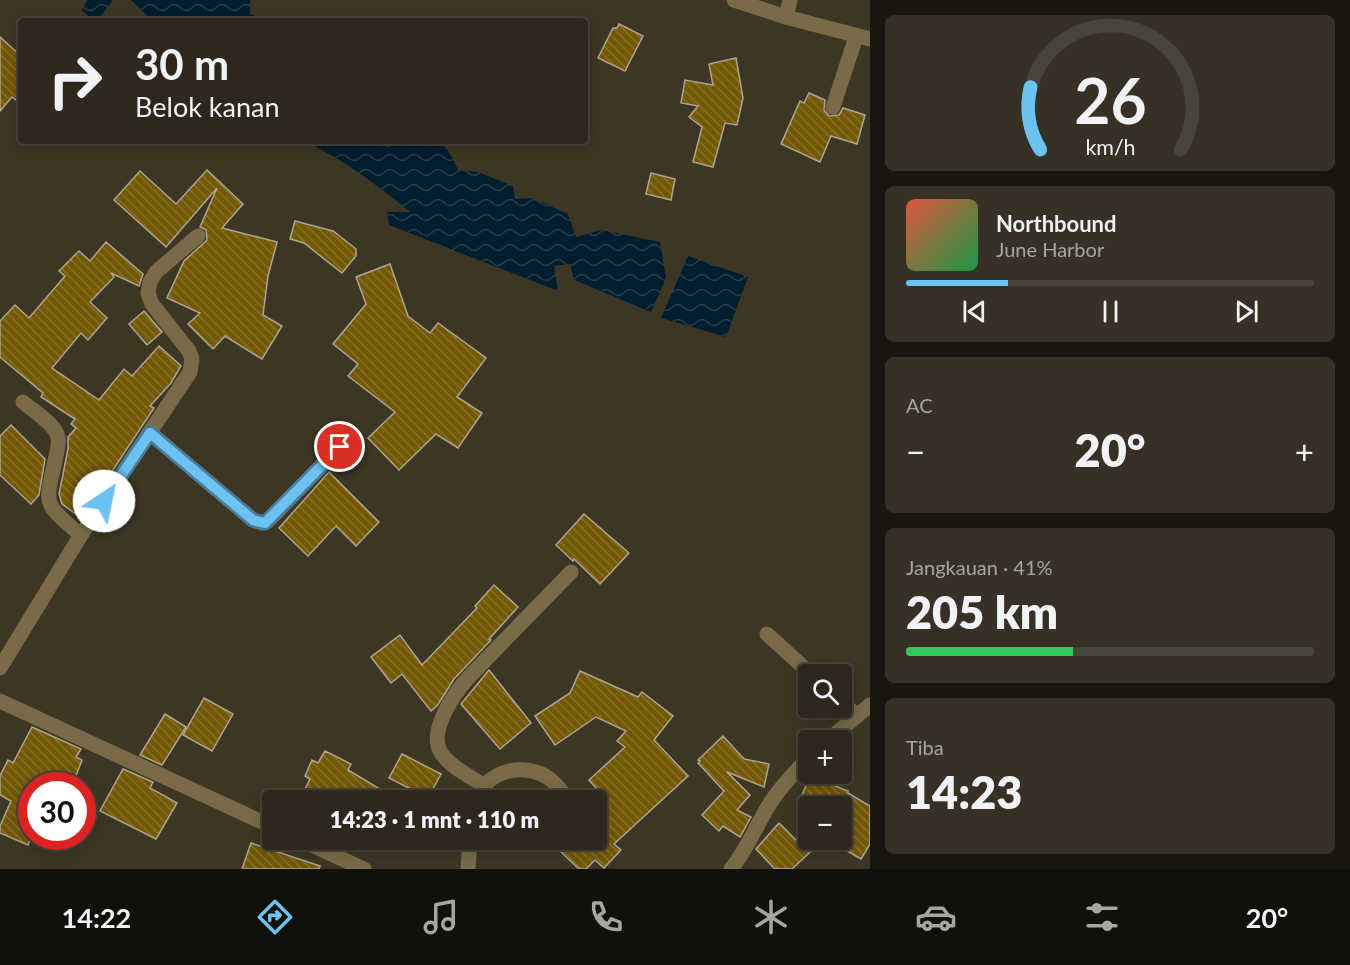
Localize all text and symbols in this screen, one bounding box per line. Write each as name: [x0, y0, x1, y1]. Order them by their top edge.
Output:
text: 30 m: [135, 39, 229, 89]
icon: right: [36, 42, 114, 120]
text: 26: [1074, 62, 1146, 137]
text: Belok kanan: [135, 90, 280, 123]
text: km/h: [1085, 134, 1135, 160]
text: Northbound: [996, 210, 1116, 237]
text: June Harbor: [996, 237, 1104, 261]
icon: previous: [958, 295, 991, 328]
icon: pause: [1094, 295, 1127, 328]
icon: next: [1230, 295, 1263, 328]
text: AC: [906, 393, 933, 417]
pin: [314, 421, 365, 472]
text: 20°: [1075, 423, 1145, 477]
icon: arrive: [323, 430, 356, 463]
text: −: [906, 431, 925, 471]
text: +: [1295, 431, 1314, 471]
position arrow: [72, 469, 136, 533]
text: Jangkauan · 41%: [906, 555, 1053, 579]
text: 205 km: [906, 585, 1058, 639]
map controls: [798, 664, 852, 850]
button: search: [798, 664, 852, 718]
button: +: [798, 730, 852, 784]
text: Tiba: [906, 735, 944, 759]
text: 14:23: [906, 765, 1022, 819]
speed limit sign: 30: [18, 772, 96, 850]
button: −: [798, 796, 852, 850]
text: 14:23 · 1 mnt · 110 m: [330, 806, 539, 833]
icon: directions: [254, 896, 296, 938]
icon: music: [420, 896, 462, 938]
icon: phone: [585, 896, 627, 938]
icon: climate: [750, 896, 792, 938]
icon: car: [915, 896, 957, 938]
icon: filters: [1081, 896, 1123, 938]
text: 14:22: [62, 901, 131, 934]
text: 20°: [1246, 901, 1288, 934]

